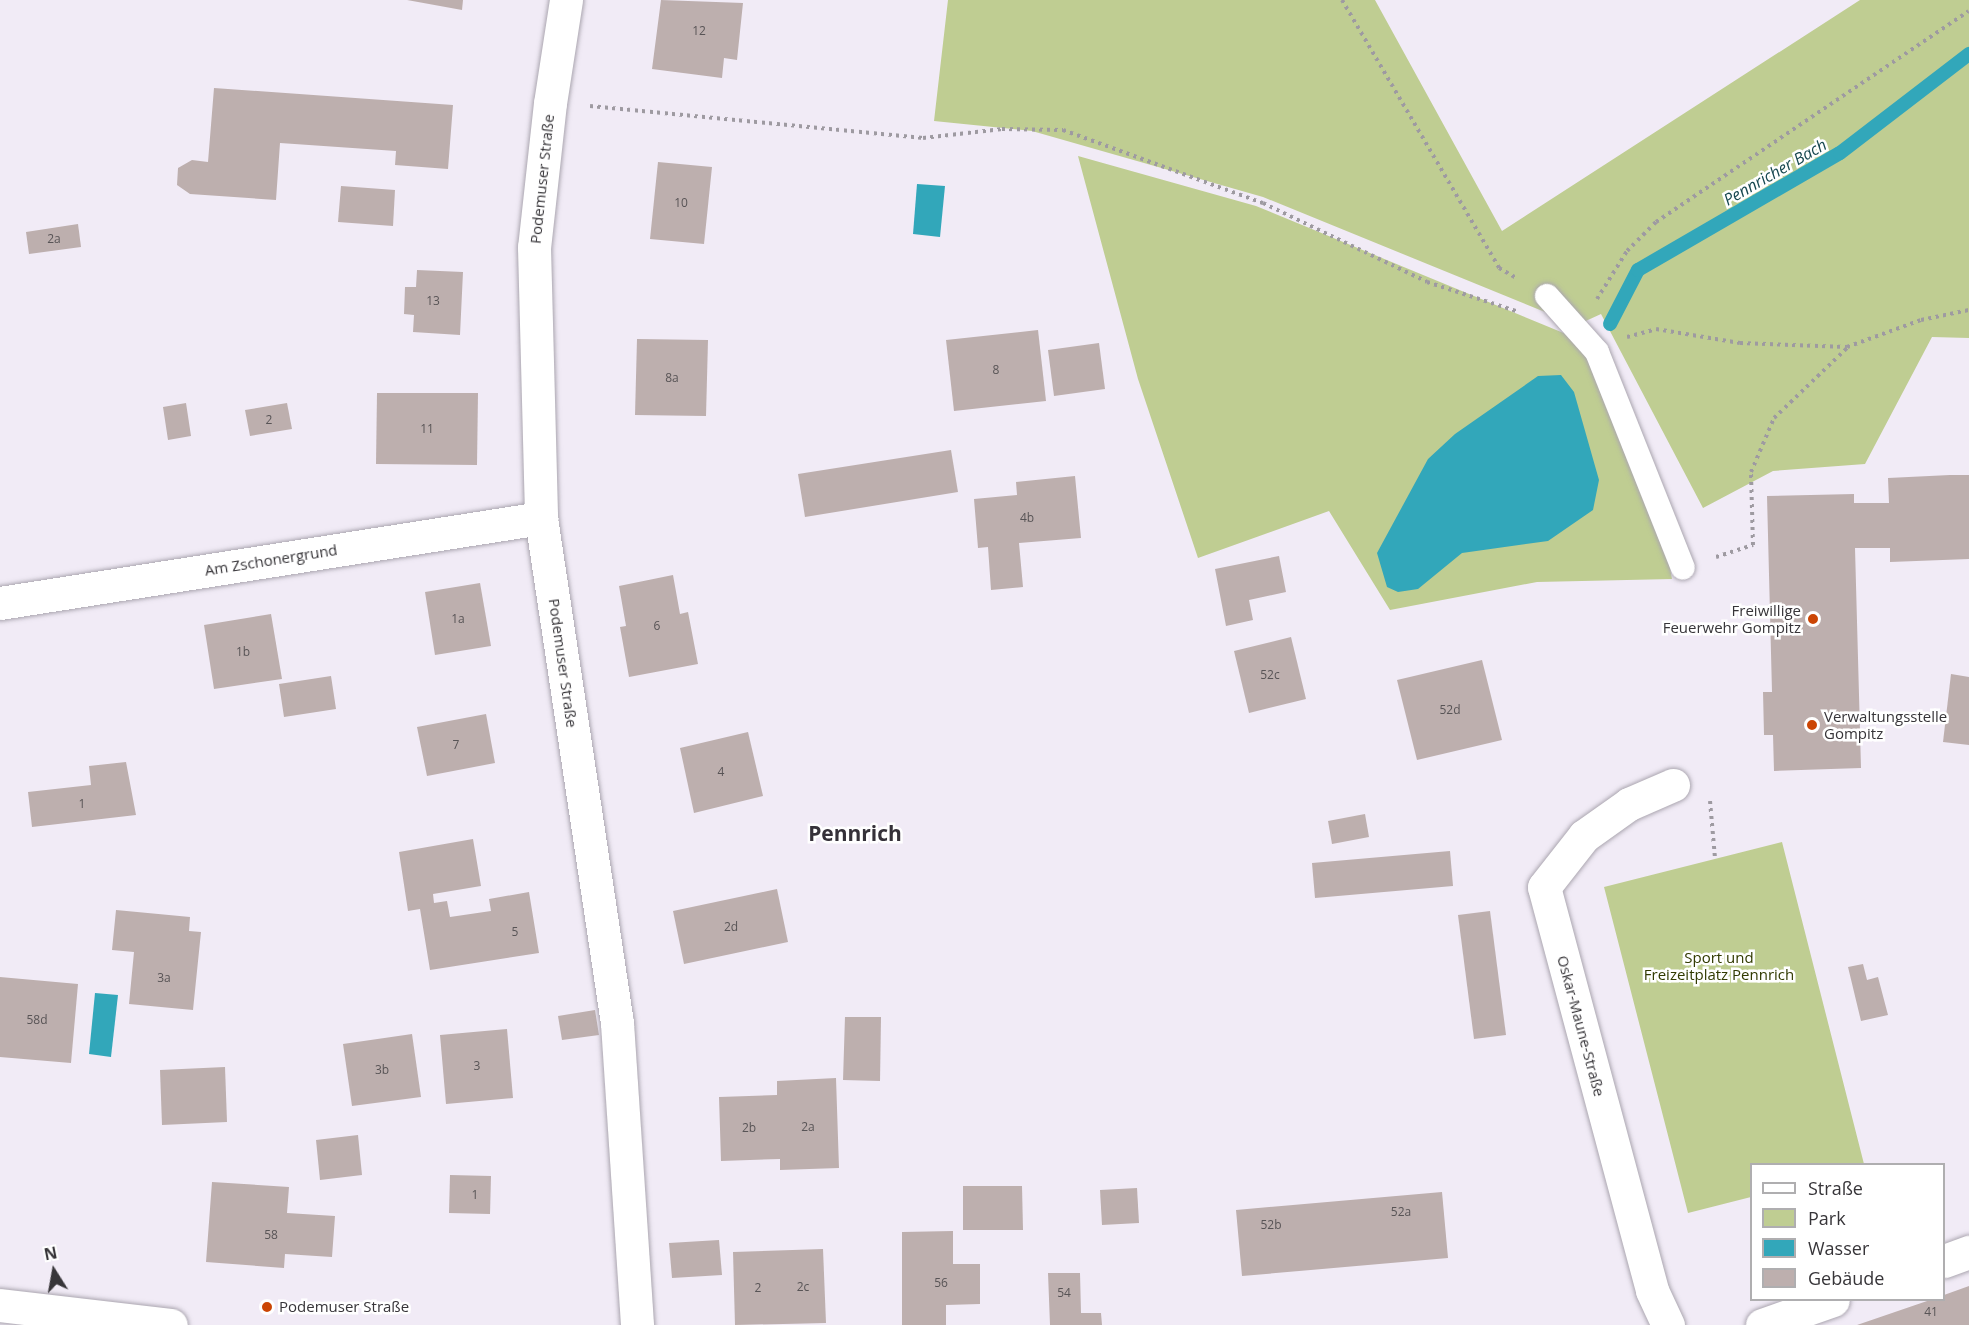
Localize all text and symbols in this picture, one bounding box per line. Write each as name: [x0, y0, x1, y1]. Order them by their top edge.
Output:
house number: 12: [692, 24, 706, 38]
street label: Podemuser Straße: [526, 113, 558, 245]
water label: Pennricher Bach: [1720, 135, 1830, 209]
house number: 10: [674, 196, 688, 210]
house number: 2a: [47, 232, 61, 246]
house number: 13: [426, 294, 440, 308]
house number: 8: [993, 363, 999, 377]
house number: 8a: [665, 371, 679, 385]
house number: 2: [266, 413, 272, 427]
house number: 11: [420, 422, 434, 436]
house number: 4b: [1020, 511, 1034, 525]
street label: Am Zschonergrund: [203, 541, 339, 579]
street label: Podemuser Straße: [545, 597, 581, 729]
place label: Freiwillige Feuerwehr Gompitz: [1663, 601, 1801, 636]
house number: 1a: [451, 612, 465, 626]
marker: Freiwillige Feuerwehr Gompitz: [1806, 612, 1820, 626]
house number: 6: [654, 619, 660, 633]
house number: 1b: [236, 645, 250, 659]
house number: 52c: [1260, 668, 1280, 682]
house number: 52d: [1439, 703, 1461, 717]
place label: Verwaltungsstelle Gompitz: [1824, 707, 1947, 742]
marker: Verwaltungsstelle Gompitz: [1805, 718, 1819, 732]
house number: 7: [453, 738, 459, 752]
house number: 4: [718, 765, 724, 779]
house number: 1: [79, 797, 85, 811]
district label: Pennrich: [808, 820, 902, 846]
house number: 2d: [724, 920, 738, 934]
house number: 5: [512, 925, 518, 939]
park label: Sport und Freizeitplatz Pennrich: [1644, 948, 1794, 983]
street label: Oskar-Maune-Straße: [1554, 954, 1608, 1098]
house number: 3a: [157, 971, 171, 985]
house number: 58d: [26, 1013, 48, 1027]
house number: 3: [474, 1059, 480, 1073]
house number: 3b: [375, 1063, 389, 1077]
house number: 2a: [801, 1120, 815, 1134]
house number: 2b: [742, 1121, 756, 1135]
legend: [1750, 1163, 1945, 1301]
text: Straße: [1808, 1176, 1863, 1200]
house number: 1: [472, 1188, 478, 1202]
house number: 52a: [1391, 1205, 1411, 1219]
text: Park: [1808, 1206, 1846, 1230]
house number: 52b: [1260, 1218, 1282, 1232]
house number: 58: [264, 1228, 278, 1242]
text: Wasser: [1808, 1236, 1869, 1260]
north arrow: [24, 1241, 84, 1301]
text: N: [42, 1241, 59, 1265]
text: Gebäude: [1808, 1266, 1884, 1290]
house number: 56: [934, 1276, 948, 1290]
house number: 2c: [797, 1280, 809, 1294]
house number: 2: [755, 1281, 761, 1295]
house number: 54: [1057, 1286, 1071, 1300]
place label: Podemuser Straße: [279, 1298, 409, 1316]
marker: Podemuser Straße: [260, 1300, 274, 1314]
house number: 41: [1924, 1305, 1938, 1319]

